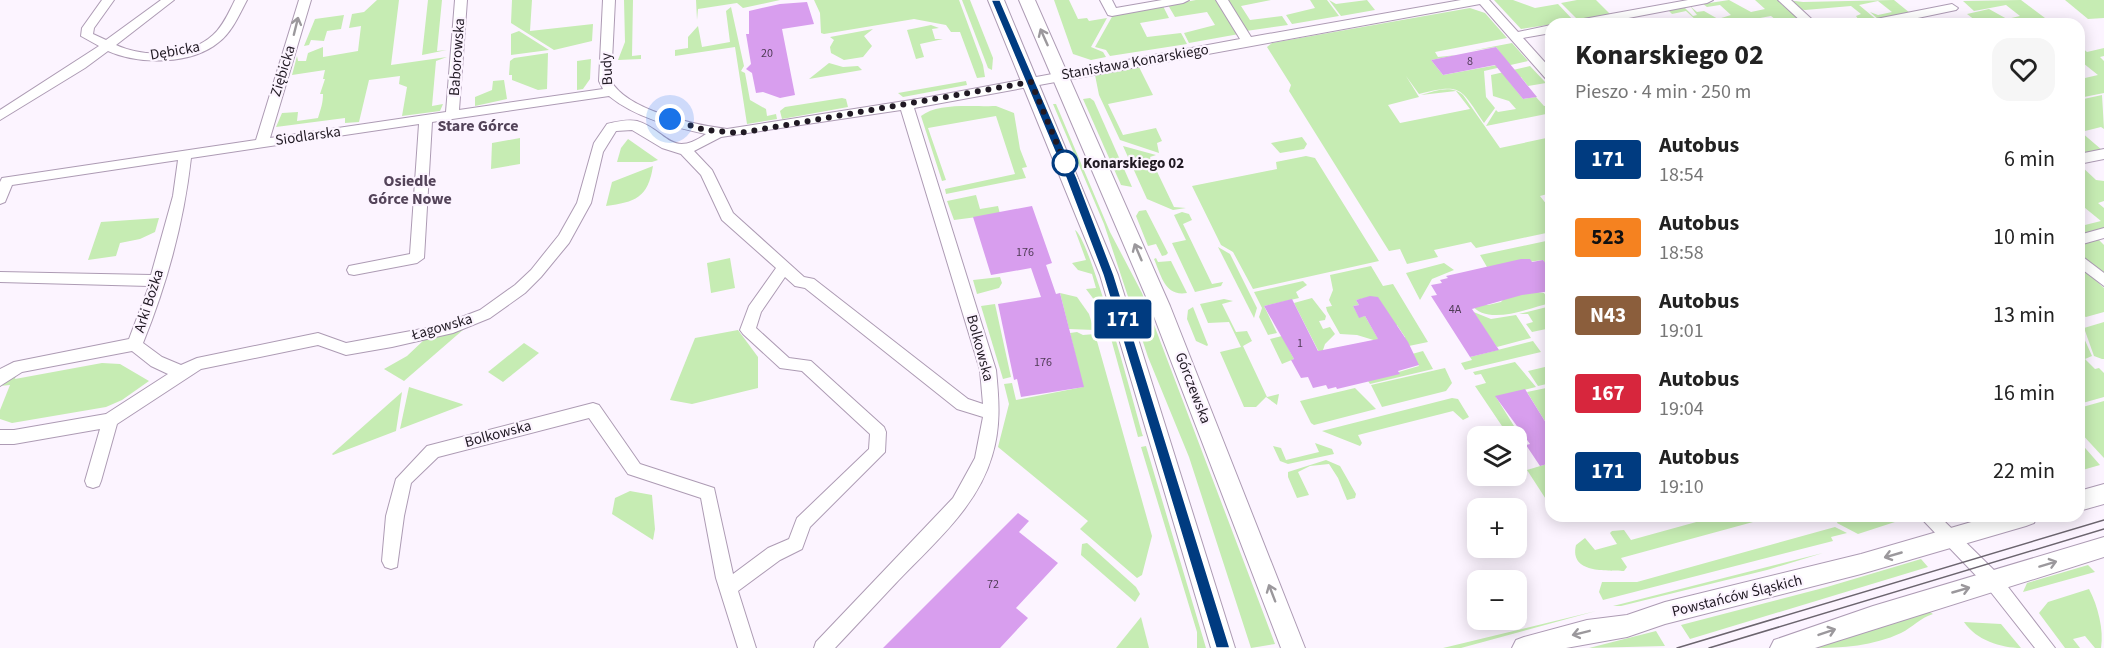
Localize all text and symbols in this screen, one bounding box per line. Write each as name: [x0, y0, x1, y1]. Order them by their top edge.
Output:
one-way arrow: [291, 17, 303, 36]
street label: Baborowska: [444, 17, 470, 97]
one-way arrow: [1038, 29, 1050, 47]
text: Konarskiego 02: [1575, 35, 1764, 75]
street label: Dębicka: [148, 36, 202, 66]
button: heart: [1992, 38, 2055, 101]
street label: Stanisława Konarskiego: [1060, 39, 1210, 85]
street label: Ziębicka: [265, 43, 301, 99]
house number: 20: [761, 45, 773, 62]
street label: Budy: [596, 52, 618, 86]
house number: 8: [1467, 53, 1473, 70]
text: Pieszo · 4 min · 250 m: [1575, 78, 1751, 106]
your location: [655, 104, 685, 134]
district label: Stare Górce: [437, 115, 519, 137]
street label: Siodlarska: [274, 121, 342, 151]
text: Autobus: [1659, 129, 1739, 161]
text: 6 min: [2004, 143, 2055, 175]
text: 171: [1591, 144, 1625, 174]
marker: Konarskiego 02: [1052, 150, 1078, 176]
place label: Konarskiego 02: [1083, 153, 1184, 174]
text: 18:54: [1659, 161, 1704, 189]
district label: Osiedle Górce Nowe: [368, 170, 452, 210]
text: Autobus: [1659, 207, 1739, 239]
text: 10 min: [1993, 221, 2055, 253]
text: 523: [1591, 222, 1625, 252]
text: 18:58: [1659, 239, 1704, 267]
one-way arrow: [1132, 243, 1143, 261]
house number: 176: [1016, 244, 1034, 261]
street label: Arki Bożka: [129, 267, 169, 335]
text: Autobus: [1659, 285, 1739, 317]
text: 13 min: [1993, 299, 2055, 331]
line badge: 171: [1088, 300, 1158, 338]
text: N43: [1590, 300, 1626, 330]
house number: 4A: [1449, 301, 1462, 318]
text: 171: [1106, 304, 1140, 334]
street label: Łagowska: [408, 308, 475, 346]
street label: Bolkowska: [961, 312, 999, 384]
text: 19:01: [1659, 317, 1704, 345]
house number: 1: [1297, 335, 1303, 352]
street label: Górczewska: [1170, 349, 1216, 427]
house number: 176: [1034, 354, 1052, 371]
text: Autobus: [1659, 363, 1739, 395]
text: 16 min: [1993, 377, 2055, 409]
text: 167: [1591, 378, 1625, 408]
text: 19:04: [1659, 395, 1704, 423]
street label: Bolkowska: [462, 415, 534, 453]
map controls: [1467, 426, 1527, 630]
button: layers: [1467, 426, 1527, 486]
text: Autobus: [1659, 441, 1739, 473]
text: 22 min: [1993, 455, 2055, 487]
text: 171: [1591, 456, 1625, 486]
text: 19:10: [1659, 473, 1704, 501]
button: +: [1467, 498, 1527, 558]
one-way arrow: [1883, 550, 1902, 561]
one-way arrow: [2038, 557, 2057, 568]
button: −: [1467, 570, 1527, 630]
street label: Powstańców Śląskich: [1670, 570, 1804, 622]
house number: 72: [987, 576, 999, 593]
one-way arrow: [1951, 584, 1970, 595]
one-way arrow: [1266, 585, 1277, 603]
one-way arrow: [1817, 626, 1836, 637]
one-way arrow: [1572, 627, 1591, 639]

